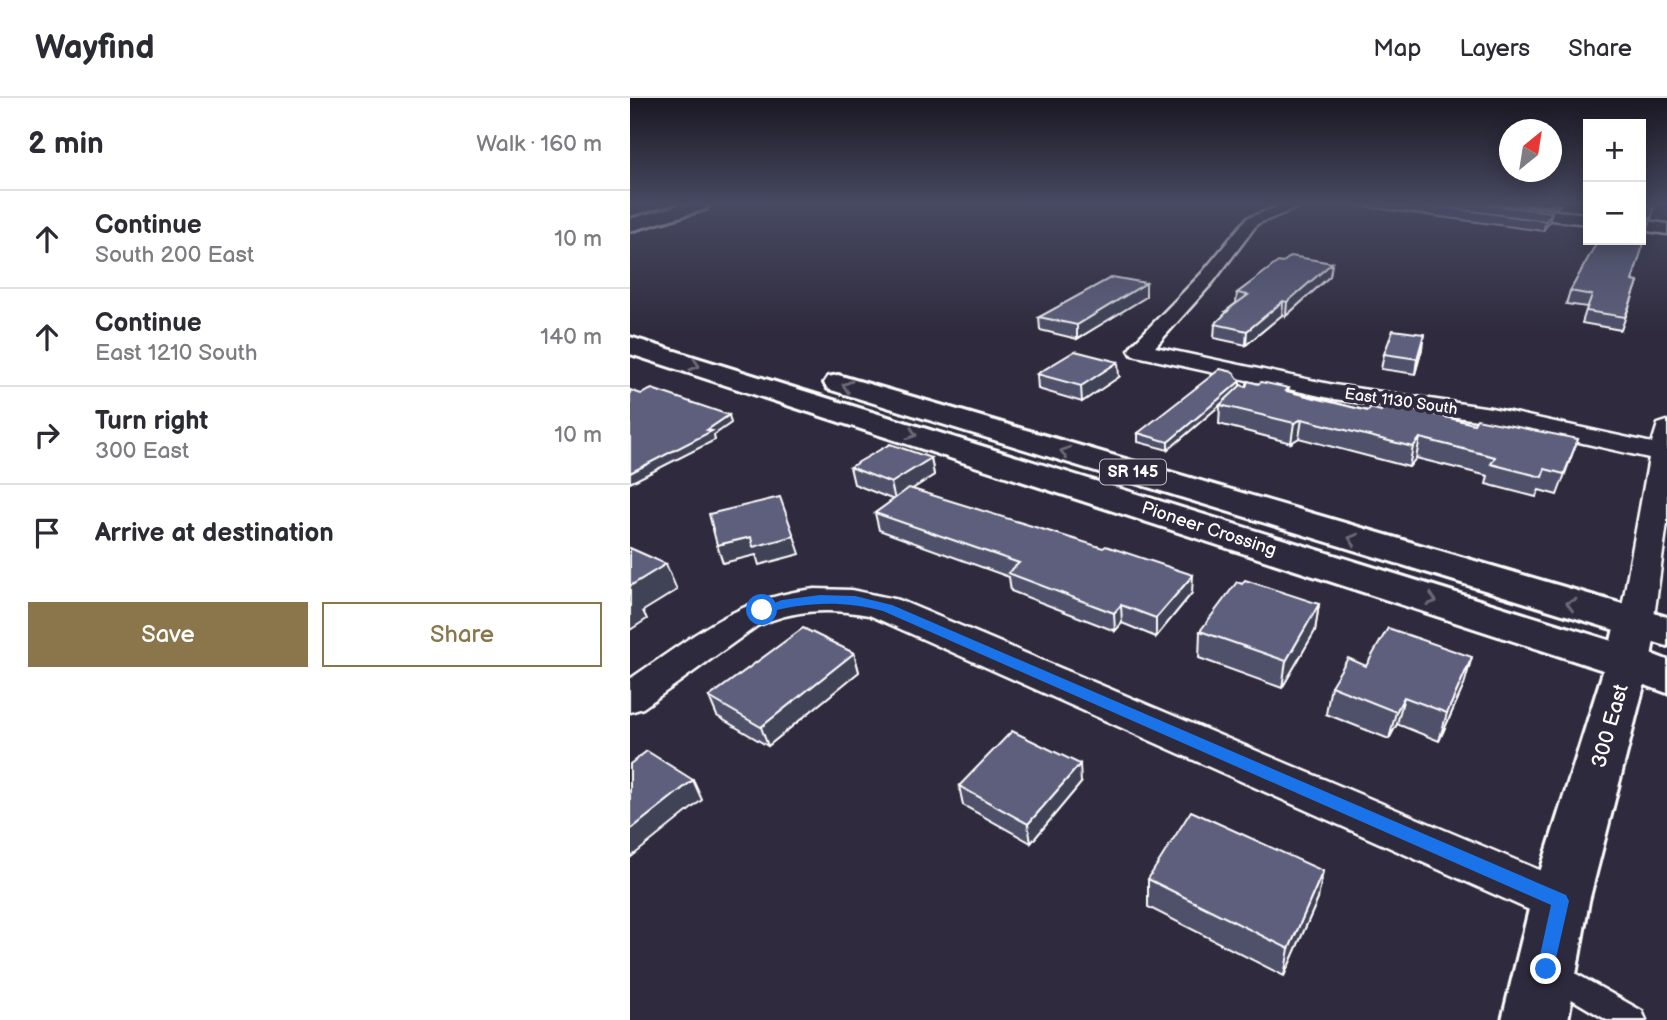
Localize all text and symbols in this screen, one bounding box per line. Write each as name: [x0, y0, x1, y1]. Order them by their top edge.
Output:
text: Wayfind: [35, 28, 154, 68]
text: Map: [1373, 34, 1421, 63]
text: Layers: [1459, 34, 1530, 63]
text: Share: [1568, 34, 1632, 63]
north arrow: [1499, 119, 1562, 182]
map controls: [1583, 119, 1646, 245]
button: +: [1583, 119, 1646, 182]
text: 2 min: [28, 126, 104, 162]
text: Walk · 160 m: [476, 130, 602, 158]
button: −: [1583, 182, 1646, 245]
text: Continue: [95, 210, 202, 241]
icon: ahead: [28, 220, 66, 258]
text: 10 m: [554, 225, 602, 253]
text: South 200 East: [95, 241, 254, 269]
text: Continue: [95, 308, 202, 339]
icon: ahead: [28, 318, 66, 356]
text: 140 m: [540, 323, 602, 351]
text: East 1210 South: [95, 339, 257, 367]
one-way arrow: [689, 357, 701, 372]
one-way arrow: [841, 380, 853, 395]
street label: East 1130 South: [1343, 385, 1459, 419]
text: Turn right: [95, 406, 208, 437]
icon: right: [28, 416, 66, 454]
text: 10 m: [554, 421, 602, 449]
one-way arrow: [905, 426, 917, 441]
text: 300 East: [95, 437, 189, 465]
one-way arrow: [1059, 445, 1071, 460]
road number: SR 145: [1100, 460, 1166, 484]
street label: Pioneer Crossing: [1139, 497, 1279, 561]
icon: arrive: [28, 514, 66, 552]
text: Arrive at destination: [95, 518, 334, 549]
one-way arrow: [1347, 532, 1359, 547]
one-way arrow: [1425, 592, 1438, 606]
route start: [746, 594, 777, 625]
one-way arrow: [1565, 598, 1577, 613]
button: Save: [28, 602, 308, 667]
button: Share: [322, 602, 602, 667]
street label: 300 East: [1586, 681, 1634, 771]
route end: [1530, 953, 1561, 984]

